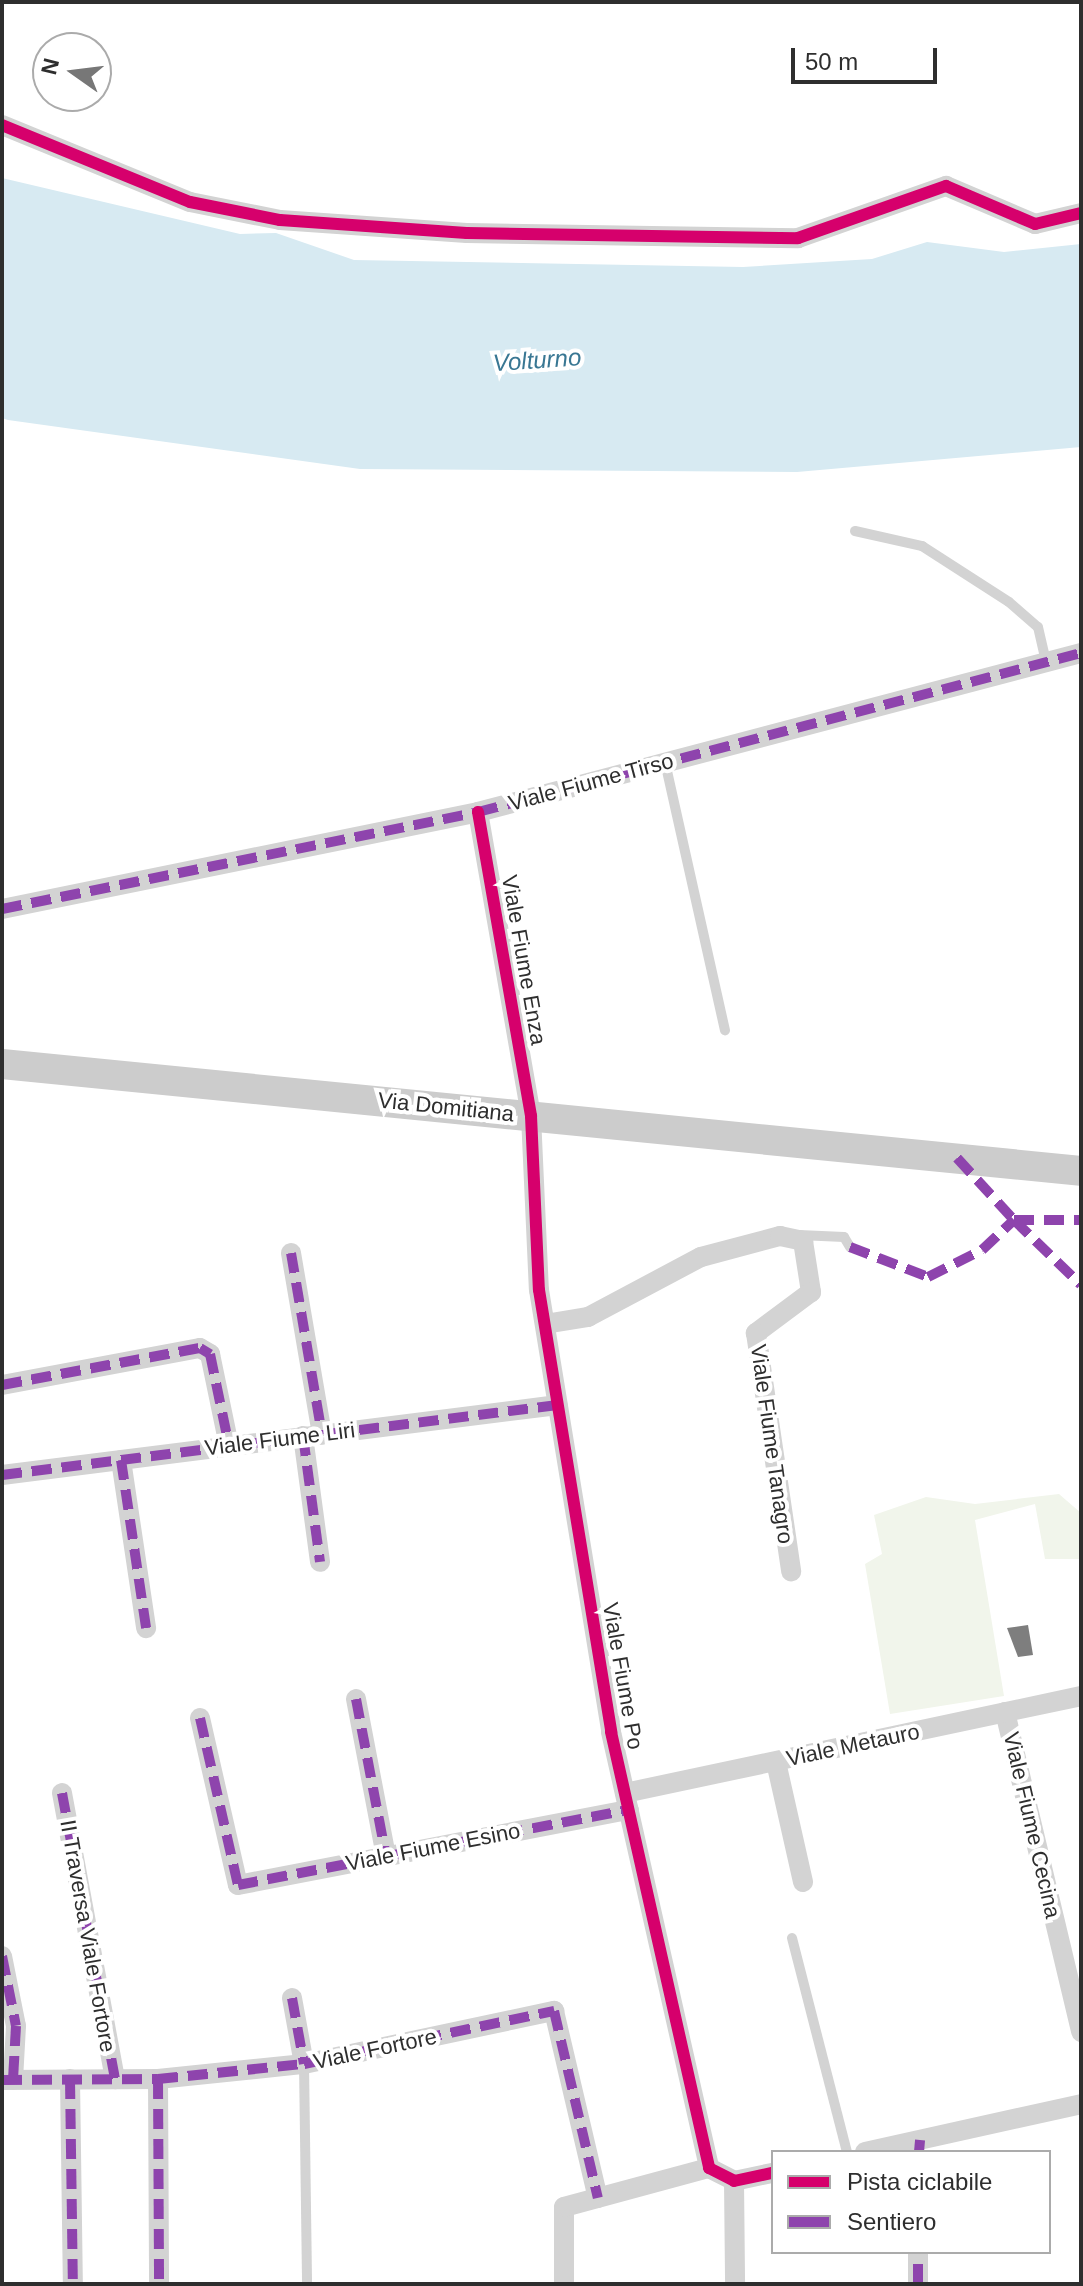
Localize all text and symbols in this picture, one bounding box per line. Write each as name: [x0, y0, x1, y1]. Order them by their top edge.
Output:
north arrow: [32, 32, 112, 112]
scale bar: [795, 32, 941, 82]
text: 50 m: [805, 48, 858, 75]
text: N: [36, 56, 64, 77]
water label: Volturno: [492, 343, 582, 377]
street label: Viale Fiume Tirso: [506, 747, 676, 817]
street label: Viale Fiume Enza: [496, 873, 552, 1047]
street label: Via Domitiana: [377, 1087, 515, 1127]
street label: Viale Fiume Tanagro: [745, 1342, 799, 1546]
street label: Viale Fiume Liri: [203, 1417, 357, 1461]
street label: Viale Fiume Po: [597, 1600, 649, 1752]
street label: Viale Metauro: [784, 1718, 922, 1772]
street label: Viale Fiume Cecina: [998, 1729, 1066, 1921]
street label: Viale Fiume Esino: [344, 1817, 522, 1877]
street label: II Traversa Viale Fortore: [55, 1818, 121, 2054]
street label: Viale Fortore: [311, 2023, 439, 2075]
legend: [771, 2150, 1051, 2254]
text: Pista ciclabile: [847, 2168, 992, 2195]
text: Sentiero: [847, 2208, 936, 2235]

